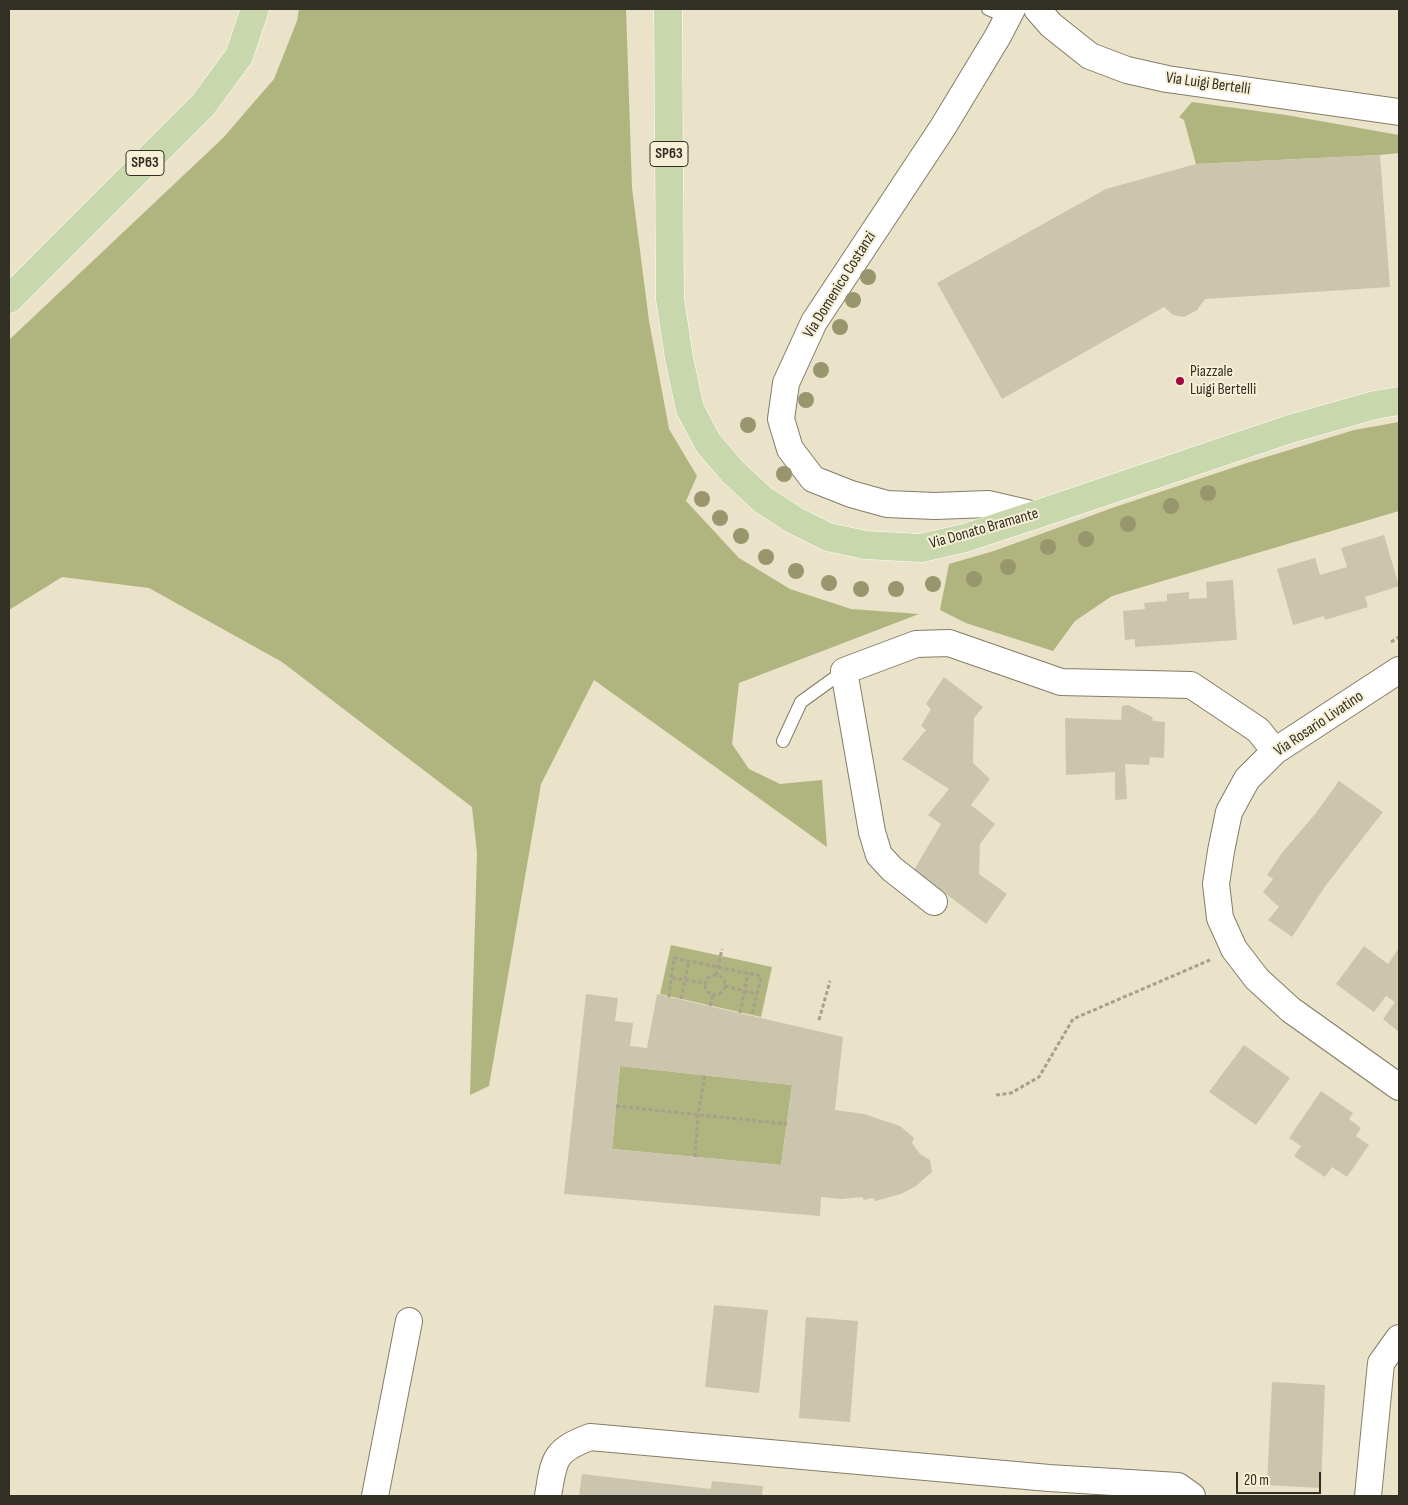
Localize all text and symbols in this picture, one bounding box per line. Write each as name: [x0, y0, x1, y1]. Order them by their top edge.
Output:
street label: Via Luigi Bertelli: [1165, 69, 1251, 99]
road number: SP63: [650, 142, 688, 166]
road number: SP63: [126, 150, 164, 176]
street label: Via Domenico Costanzi: [800, 228, 880, 342]
place label: Piazzale Luigi Bertelli: [1190, 362, 1256, 400]
marker: Piazzale Luigi Bertelli: [1174, 375, 1186, 387]
street label: Via Donato Bramante: [927, 504, 1041, 554]
street label: Via Rosario Livatino: [1271, 687, 1367, 761]
scale bar: [1238, 1462, 1323, 1494]
text: 20 m: [1244, 1471, 1269, 1490]

